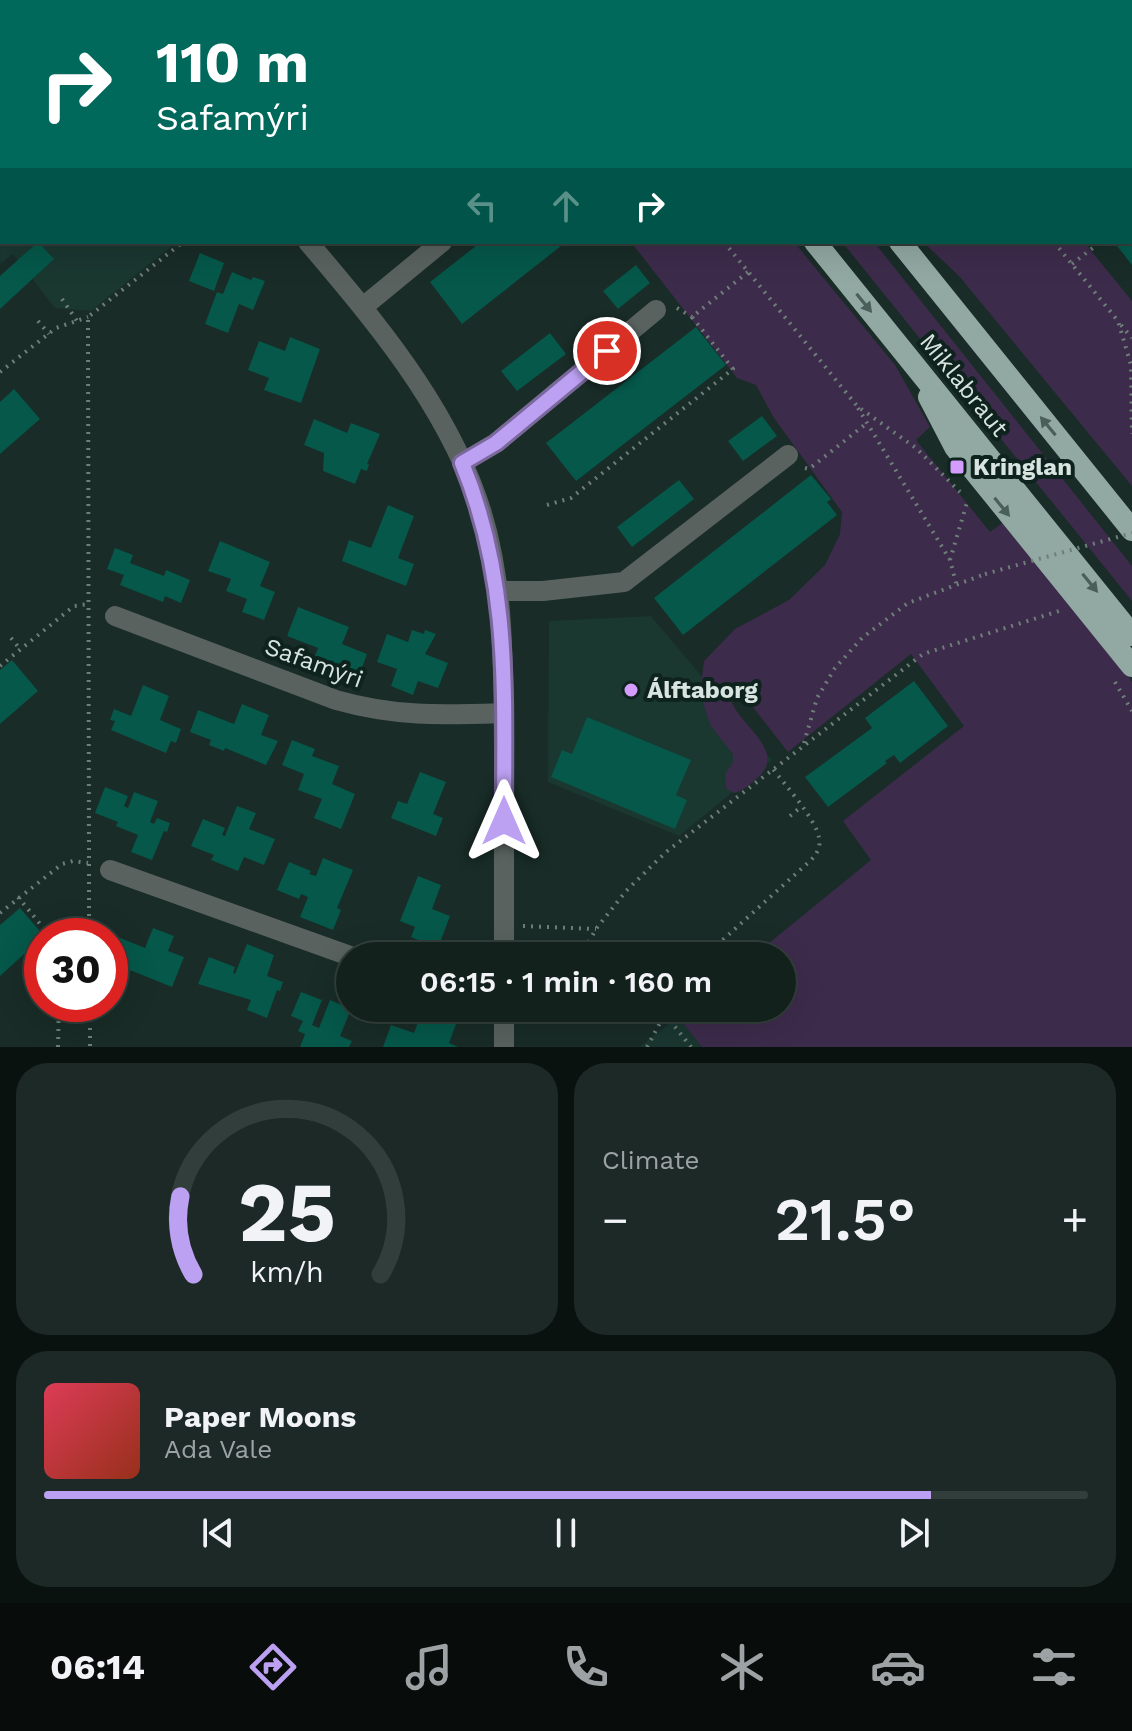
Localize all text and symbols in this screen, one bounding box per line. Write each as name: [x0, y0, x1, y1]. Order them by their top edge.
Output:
text: 110 m: [156, 30, 309, 96]
icon: right: [24, 32, 128, 136]
text: Safamýri: [156, 97, 309, 139]
icon: left: [460, 184, 504, 228]
icon: ahead: [544, 184, 588, 228]
icon: right: [628, 184, 672, 228]
one-way arrow: [855, 293, 872, 313]
pin: [573, 317, 641, 385]
street label: Miklabraut: [914, 328, 1014, 442]
icon: arrive: [585, 329, 629, 373]
one-way arrow: [1040, 416, 1057, 436]
place label: Kringlan: [973, 453, 1072, 481]
marker: Kringlan: [948, 458, 966, 476]
one-way arrow: [993, 497, 1010, 517]
one-way arrow: [1081, 573, 1098, 593]
street label: Safamýri: [261, 632, 367, 694]
place label: Álftaborg: [647, 676, 758, 704]
marker: Álftaborg: [622, 681, 640, 699]
position arrow: [462, 779, 546, 863]
speed limit sign: 30: [24, 918, 128, 1022]
text: 06:15 · 1 min · 160 m: [420, 964, 712, 999]
text: Climate: [602, 1145, 700, 1175]
text: 25: [238, 1164, 336, 1261]
text: 21.5°: [774, 1184, 916, 1255]
text: −: [602, 1194, 629, 1246]
text: +: [1061, 1194, 1088, 1246]
text: km/h: [250, 1255, 324, 1289]
text: Paper Moons: [164, 1399, 356, 1434]
text: Ada Vale: [164, 1434, 272, 1464]
icon: previous: [196, 1511, 240, 1555]
icon: pause: [544, 1511, 588, 1555]
icon: next: [892, 1511, 936, 1555]
icon: directions: [245, 1639, 301, 1695]
icon: music: [401, 1639, 457, 1695]
icon: phone: [558, 1639, 614, 1695]
icon: climate: [714, 1639, 770, 1695]
icon: car: [870, 1639, 926, 1695]
icon: filters: [1026, 1639, 1082, 1695]
text: 06:14: [50, 1646, 145, 1688]

